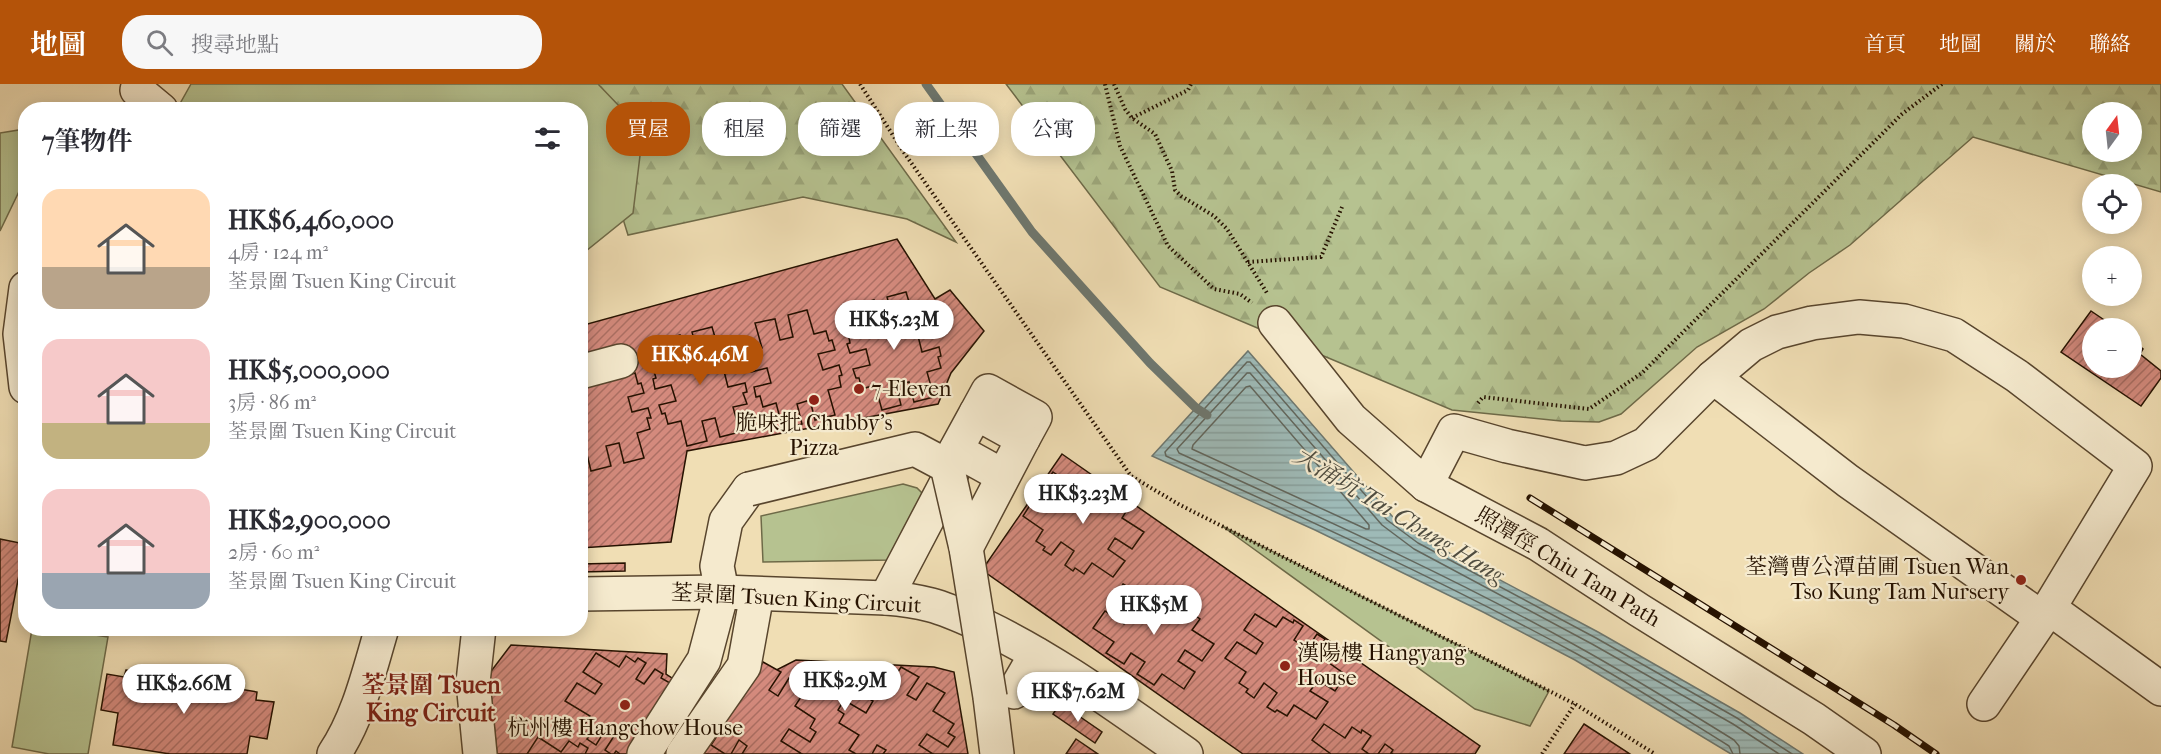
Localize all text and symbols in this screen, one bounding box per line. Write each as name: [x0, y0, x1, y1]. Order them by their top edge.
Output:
search box: [122, 15, 542, 69]
icon: search: [143, 26, 176, 59]
text: 地圖: [30, 28, 86, 61]
text: 搜尋地點: [191, 32, 279, 58]
text: 首頁: [1864, 32, 1906, 56]
text: 地圖: [1939, 32, 1981, 56]
text: 關於: [2014, 32, 2056, 56]
text: 聯絡: [2089, 32, 2131, 56]
chip: 買屋: [606, 102, 690, 156]
chip: 租屋: [702, 102, 786, 156]
chip: 篩選: [798, 102, 882, 156]
chip: 新上架: [894, 102, 999, 156]
chip: 公寓: [1011, 102, 1095, 156]
north arrow: [2082, 102, 2142, 162]
map controls: [2082, 102, 2142, 378]
icon: filters: [531, 122, 564, 155]
text: 7筆物件: [42, 126, 133, 157]
button: locate: [2082, 174, 2142, 234]
text: HK$6,460,000: [228, 205, 394, 236]
icon: home: [90, 213, 162, 285]
text: 4房 · 124 m²: [228, 241, 328, 264]
button: +: [2082, 246, 2142, 306]
text: 荃景圍 Tsuen King Circuit: [228, 270, 456, 293]
pin: HK$5.23M: [832, 300, 956, 351]
text: HK$5.23M: [849, 308, 939, 331]
button: −: [2082, 318, 2142, 378]
pin: HK$6.46M: [638, 335, 762, 386]
text: HK$6.46M: [651, 343, 749, 366]
text: HK$5,000,000: [228, 355, 390, 386]
icon: home: [90, 363, 162, 435]
place label: 7-Eleven: [871, 376, 952, 402]
marker: 7-Eleven: [852, 382, 866, 396]
text: 3房 · 86 m²: [228, 391, 316, 414]
marker: 脆味批 Chubby's Pizza: [807, 393, 821, 407]
place label: 脆味批 Chubby's Pizza: [735, 410, 893, 461]
text: 荃景圍 Tsuen King Circuit: [228, 420, 456, 443]
water label: 大涌坑 Tai Chung Hang: [1289, 441, 1510, 589]
pin: HK$3.23M: [1021, 474, 1145, 525]
text: HK$3.23M: [1038, 482, 1128, 505]
street label: 照潭徑 Chiu Tam Path: [1471, 502, 1666, 633]
text: HK$2,900,000: [228, 505, 391, 536]
icon: home: [90, 513, 162, 585]
text: 2房 · 60 m²: [228, 541, 319, 564]
place label: 荃灣曹公潭苗圃 Tsuen Wan Tso Kung Tam Nursery: [1745, 554, 2010, 605]
text: 荃景圍 Tsuen King Circuit: [228, 570, 456, 593]
marker: 荃灣曹公潭苗圃 Tsuen Wan Tso Kung Tam Nursery: [2014, 573, 2028, 587]
street label: 荃景圍 Tsuen King Circuit: [670, 579, 922, 619]
pin: HK$5M: [1112, 585, 1196, 636]
text: HK$5M: [1120, 593, 1188, 616]
place label: 漢陽樓 Hangyang House: [1297, 640, 1466, 691]
marker: 漢陽樓 Hangyang House: [1278, 659, 1292, 673]
pin: HK$2.9M: [790, 661, 900, 712]
pin: HK$2.66M: [122, 664, 246, 715]
text: HK$2.9M: [803, 669, 887, 692]
district label: 荃景圍 Tsuen King Circuit: [361, 671, 502, 727]
text: HK$2.66M: [136, 672, 232, 695]
pin: HK$7.62M: [1016, 672, 1140, 723]
text: HK$7.62M: [1031, 680, 1125, 703]
marker: 杭州樓 Hangchow House: [618, 698, 632, 712]
place label: 杭州樓 Hangchow House: [507, 715, 743, 741]

